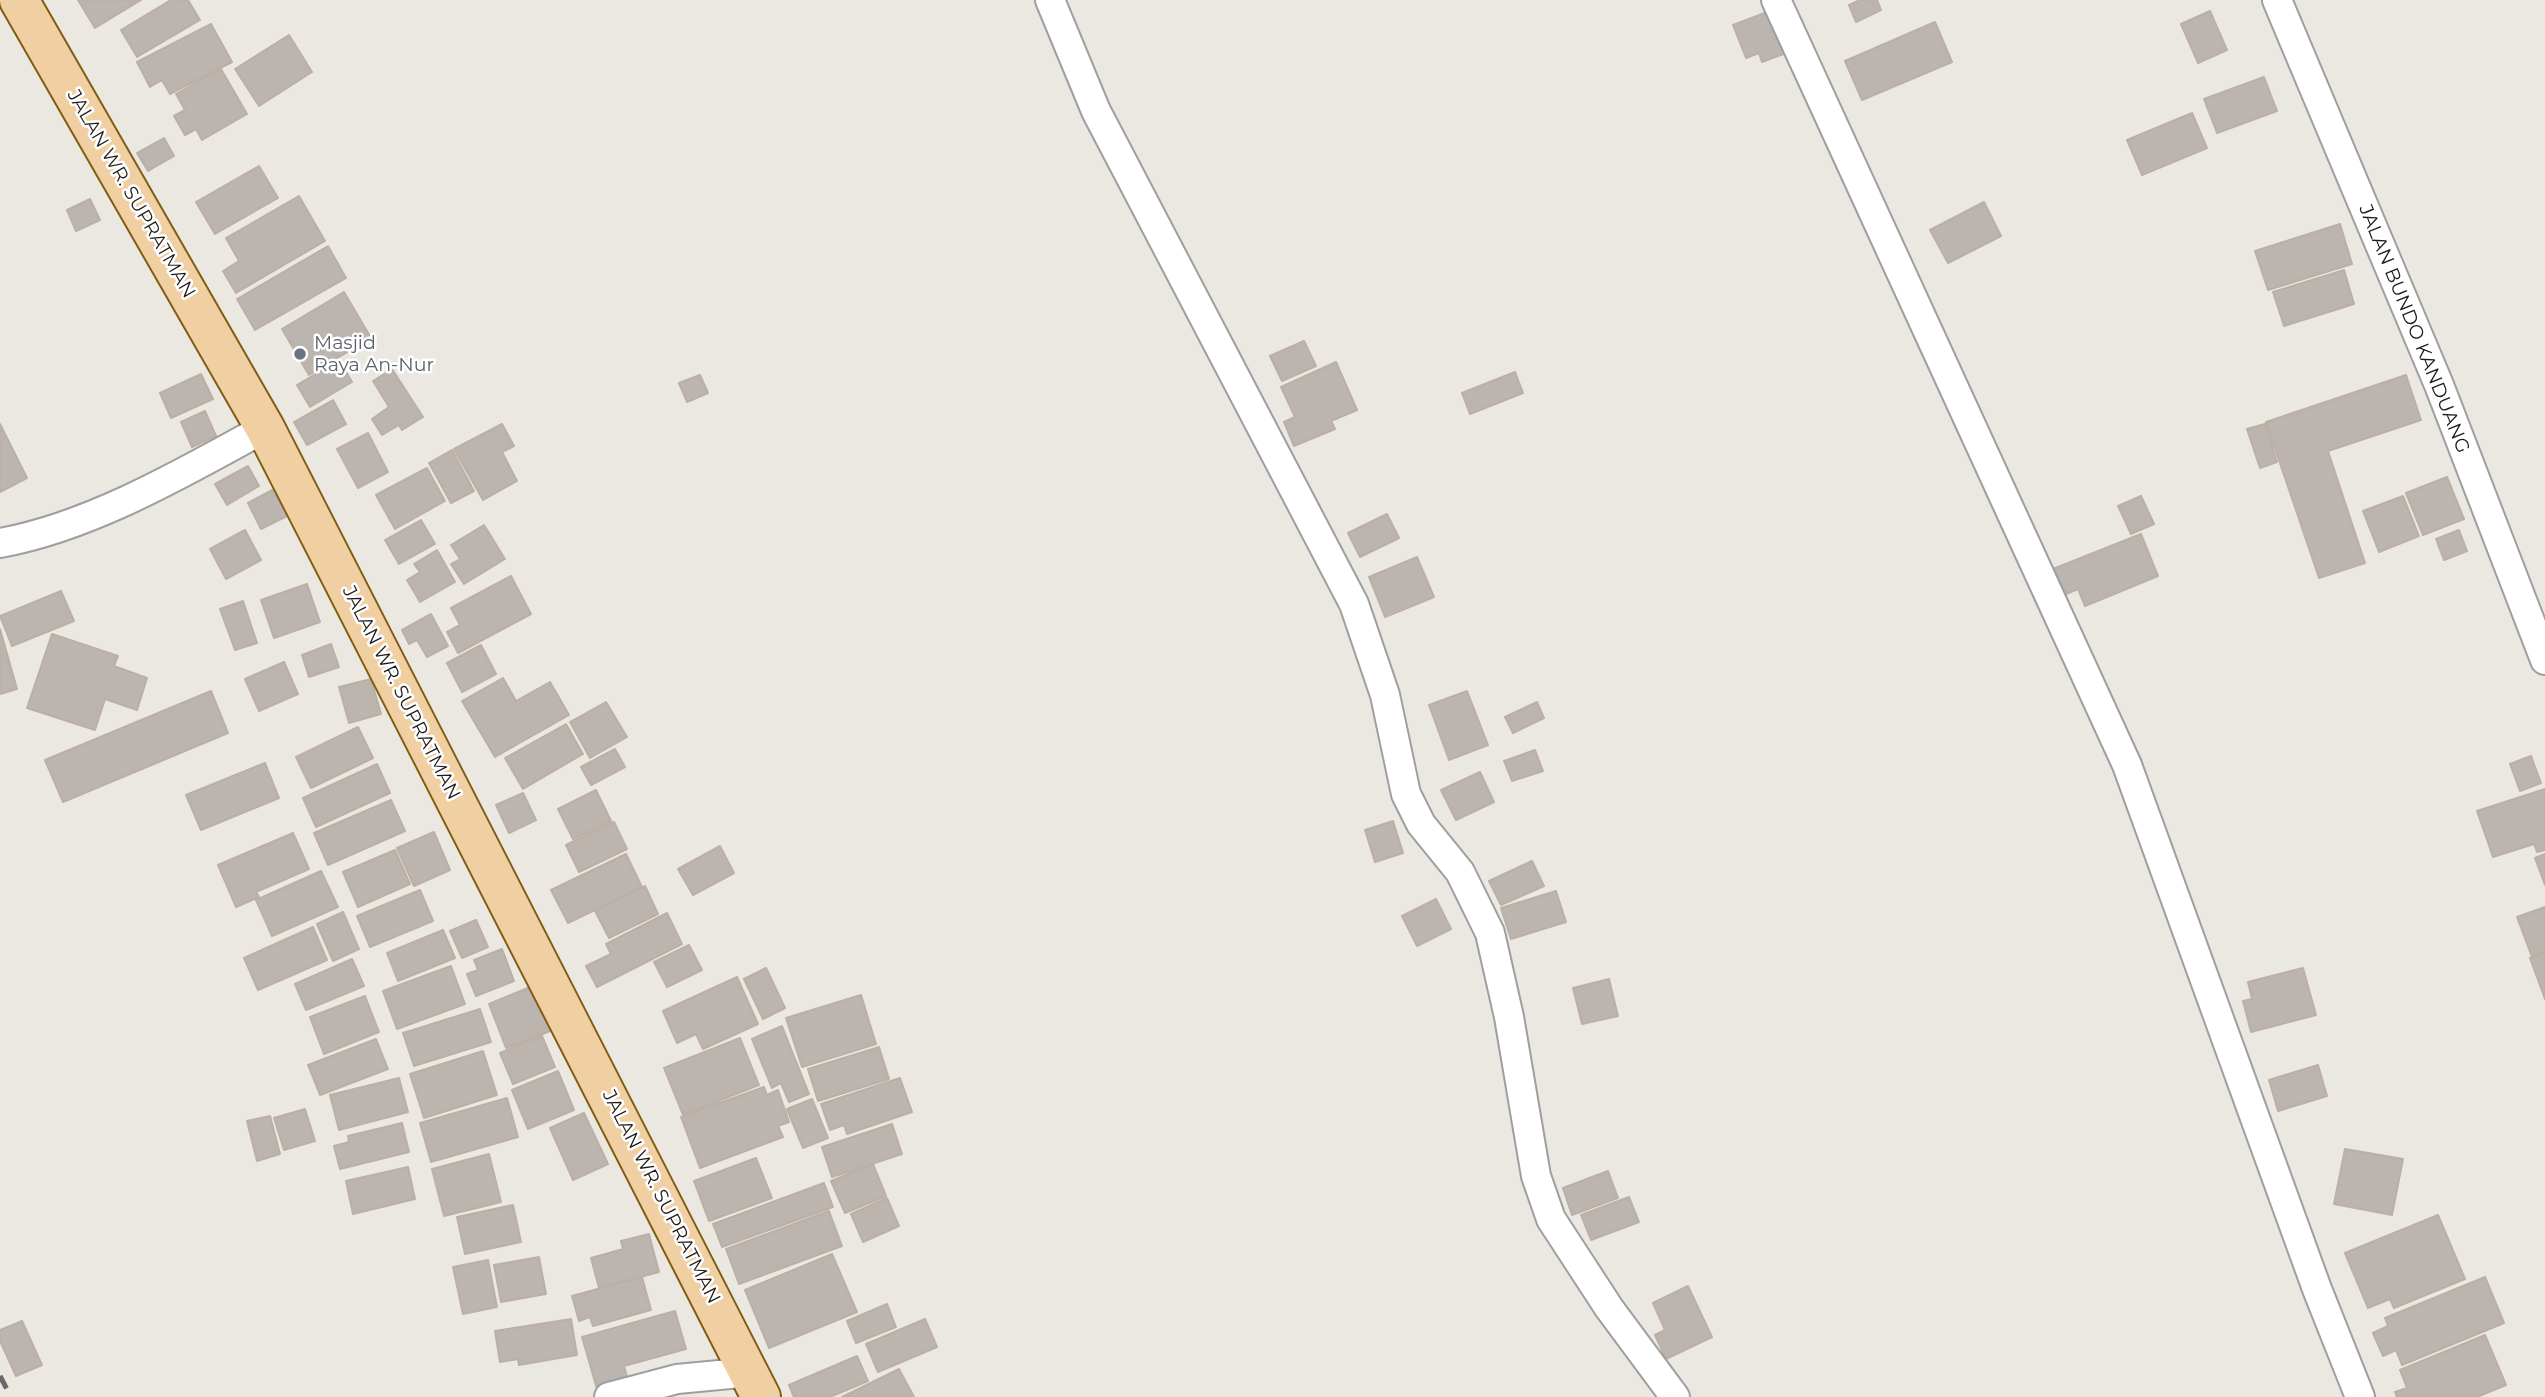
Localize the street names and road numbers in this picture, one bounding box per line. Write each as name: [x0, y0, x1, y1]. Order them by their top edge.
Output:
street label: JALAN WR. SUPRATMAN: [62, 86, 200, 302]
street label: JALAN BUNDO KANDUANG: [2354, 202, 2474, 456]
street label: JALAN WR. SUPRATMAN: [337, 582, 465, 804]
street label: JALAN WR. SUPRATMAN: [597, 1086, 725, 1308]

